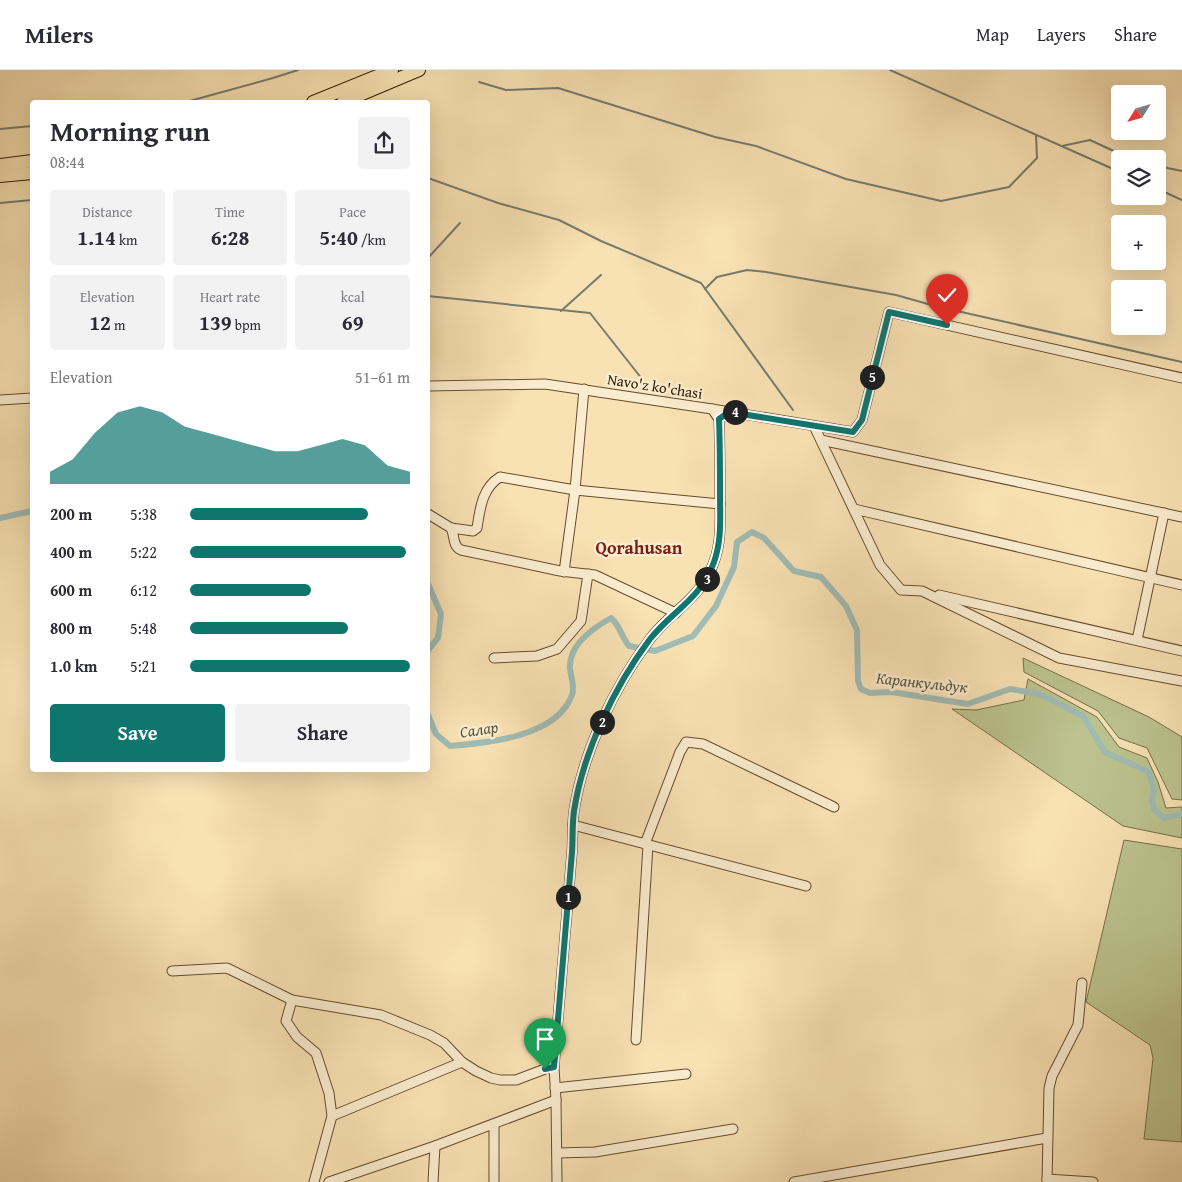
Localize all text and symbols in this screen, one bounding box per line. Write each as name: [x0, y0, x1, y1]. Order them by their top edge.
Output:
text: Milers: [25, 17, 94, 52]
text: Map: [976, 21, 1009, 48]
text: Layers: [1037, 21, 1086, 48]
text: Share: [1114, 21, 1157, 48]
north arrow: [1111, 85, 1166, 140]
map controls: [1111, 85, 1166, 335]
text: Morning run: [50, 110, 210, 151]
button: share: [358, 117, 410, 169]
text: 08:44: [50, 150, 85, 174]
button: layers: [1111, 150, 1166, 205]
text: Distance: [82, 202, 132, 222]
text: Time: [215, 202, 245, 222]
text: Pace: [339, 202, 366, 222]
button: +: [1111, 215, 1166, 270]
text: 1.14: [77, 222, 116, 253]
text: 6:28: [211, 222, 249, 253]
text: 5:40: [319, 222, 358, 253]
text: km: [116, 230, 137, 250]
text: /km: [358, 230, 386, 250]
pin: [926, 274, 968, 325]
button: −: [1111, 280, 1166, 335]
icon: check: [933, 281, 961, 309]
text: Elevation: [80, 287, 135, 307]
text: Heart rate: [200, 287, 260, 307]
text: kcal: [341, 287, 365, 307]
text: 12: [89, 307, 111, 338]
text: 139: [199, 307, 232, 338]
text: 69: [342, 307, 364, 338]
text: m: [111, 315, 125, 335]
text: bpm: [232, 315, 261, 335]
pin: 5: [860, 364, 884, 390]
text: Elevation: [50, 365, 113, 389]
text: 51–61 m: [355, 365, 410, 389]
text: 5: [869, 367, 876, 387]
street label: Navo'z ko'chasi: [606, 368, 704, 404]
pin: 4: [722, 400, 748, 424]
text: 4: [732, 402, 739, 422]
text: 200 m: [50, 502, 92, 526]
text: 5:38: [130, 502, 157, 526]
district label: Qorahusan: [596, 534, 683, 561]
text: 400 m: [50, 540, 92, 564]
text: 5:22: [130, 540, 157, 564]
pin: 3: [694, 566, 720, 592]
text: 3: [704, 569, 711, 589]
text: 600 m: [50, 578, 92, 602]
text: 6:12: [130, 578, 157, 602]
text: 800 m: [50, 616, 92, 640]
text: 5:48: [130, 616, 157, 640]
text: 1.0 km: [50, 654, 97, 678]
text: 5:21: [130, 654, 157, 678]
water label: Каранкульдук: [875, 665, 969, 699]
button: Save: [50, 704, 225, 762]
button: Share: [235, 704, 410, 762]
pin: 2: [590, 710, 614, 734]
text: 2: [599, 712, 606, 732]
water label: Салар: [458, 714, 500, 744]
pin: 1: [556, 884, 580, 910]
text: 1: [565, 887, 572, 907]
pin: [524, 1018, 566, 1069]
icon: arrive: [531, 1025, 559, 1053]

